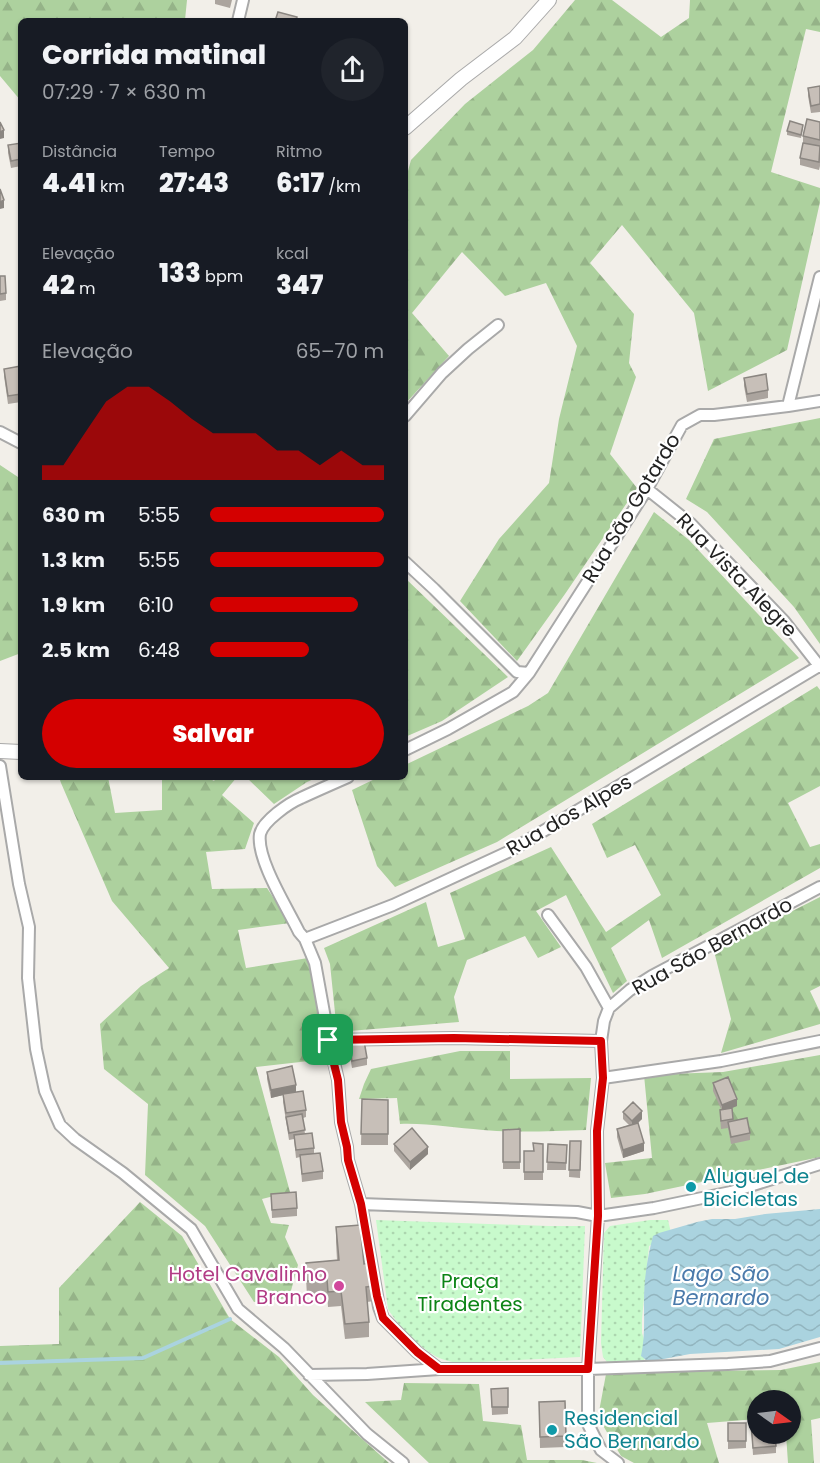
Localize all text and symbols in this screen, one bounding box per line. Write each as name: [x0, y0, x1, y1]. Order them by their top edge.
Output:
text: Corrida matinal: [42, 36, 266, 73]
button: share: [321, 38, 384, 101]
text: 07:29 · 7 × 630 m: [42, 78, 206, 106]
text: Distância: [42, 140, 117, 163]
text: Tempo: [159, 140, 215, 163]
text: Ritmo: [276, 140, 322, 163]
text: 4.41: [42, 165, 96, 201]
text: 27:43: [159, 165, 229, 201]
text: 6:17: [276, 165, 324, 201]
text: km: [96, 175, 125, 198]
text: /km: [324, 175, 361, 198]
text: Elevação: [42, 242, 115, 265]
text: kcal: [276, 242, 309, 265]
text: 133: [159, 255, 201, 291]
text: bpm: [201, 265, 243, 288]
text: 42: [42, 267, 75, 303]
text: 347: [276, 267, 323, 303]
text: m: [75, 277, 96, 300]
text: Elevação: [42, 337, 133, 365]
text: 65–70 m: [296, 337, 384, 365]
street label: Rua São Gotardo: [575, 428, 687, 588]
text: 630 m: [42, 501, 105, 529]
text: 5:55: [138, 501, 180, 529]
street label: Rua Vista Alegre: [670, 507, 804, 643]
text: 1.3 km: [42, 546, 105, 574]
text: 5:55: [138, 546, 180, 574]
text: 1.9 km: [42, 591, 105, 619]
text: 6:10: [138, 591, 174, 619]
text: 2.5 km: [42, 636, 110, 664]
text: 6:48: [138, 636, 180, 664]
button: Salvar: [42, 699, 384, 768]
street label: Rua dos Alpes: [501, 768, 637, 862]
street label: Rua São Bernardo: [627, 890, 797, 1002]
pin: [302, 1014, 353, 1065]
icon: arrive: [311, 1023, 344, 1056]
place label: Aluguel de Bicicletas: [703, 1162, 809, 1213]
marker: Aluguel de Bicicletas: [684, 1180, 698, 1194]
water label: Lago São Bernardo: [672, 1259, 770, 1312]
place label: Hotel Cavalinho Branco: [168, 1260, 327, 1311]
park label: Praça Tiradentes: [417, 1267, 523, 1318]
marker: Hotel Cavalinho Branco: [332, 1279, 346, 1293]
north arrow: [747, 1390, 801, 1444]
map controls: [747, 1390, 801, 1444]
place label: Residencial São Bernardo: [564, 1404, 700, 1455]
marker: Residencial São Bernardo: [545, 1423, 559, 1437]

